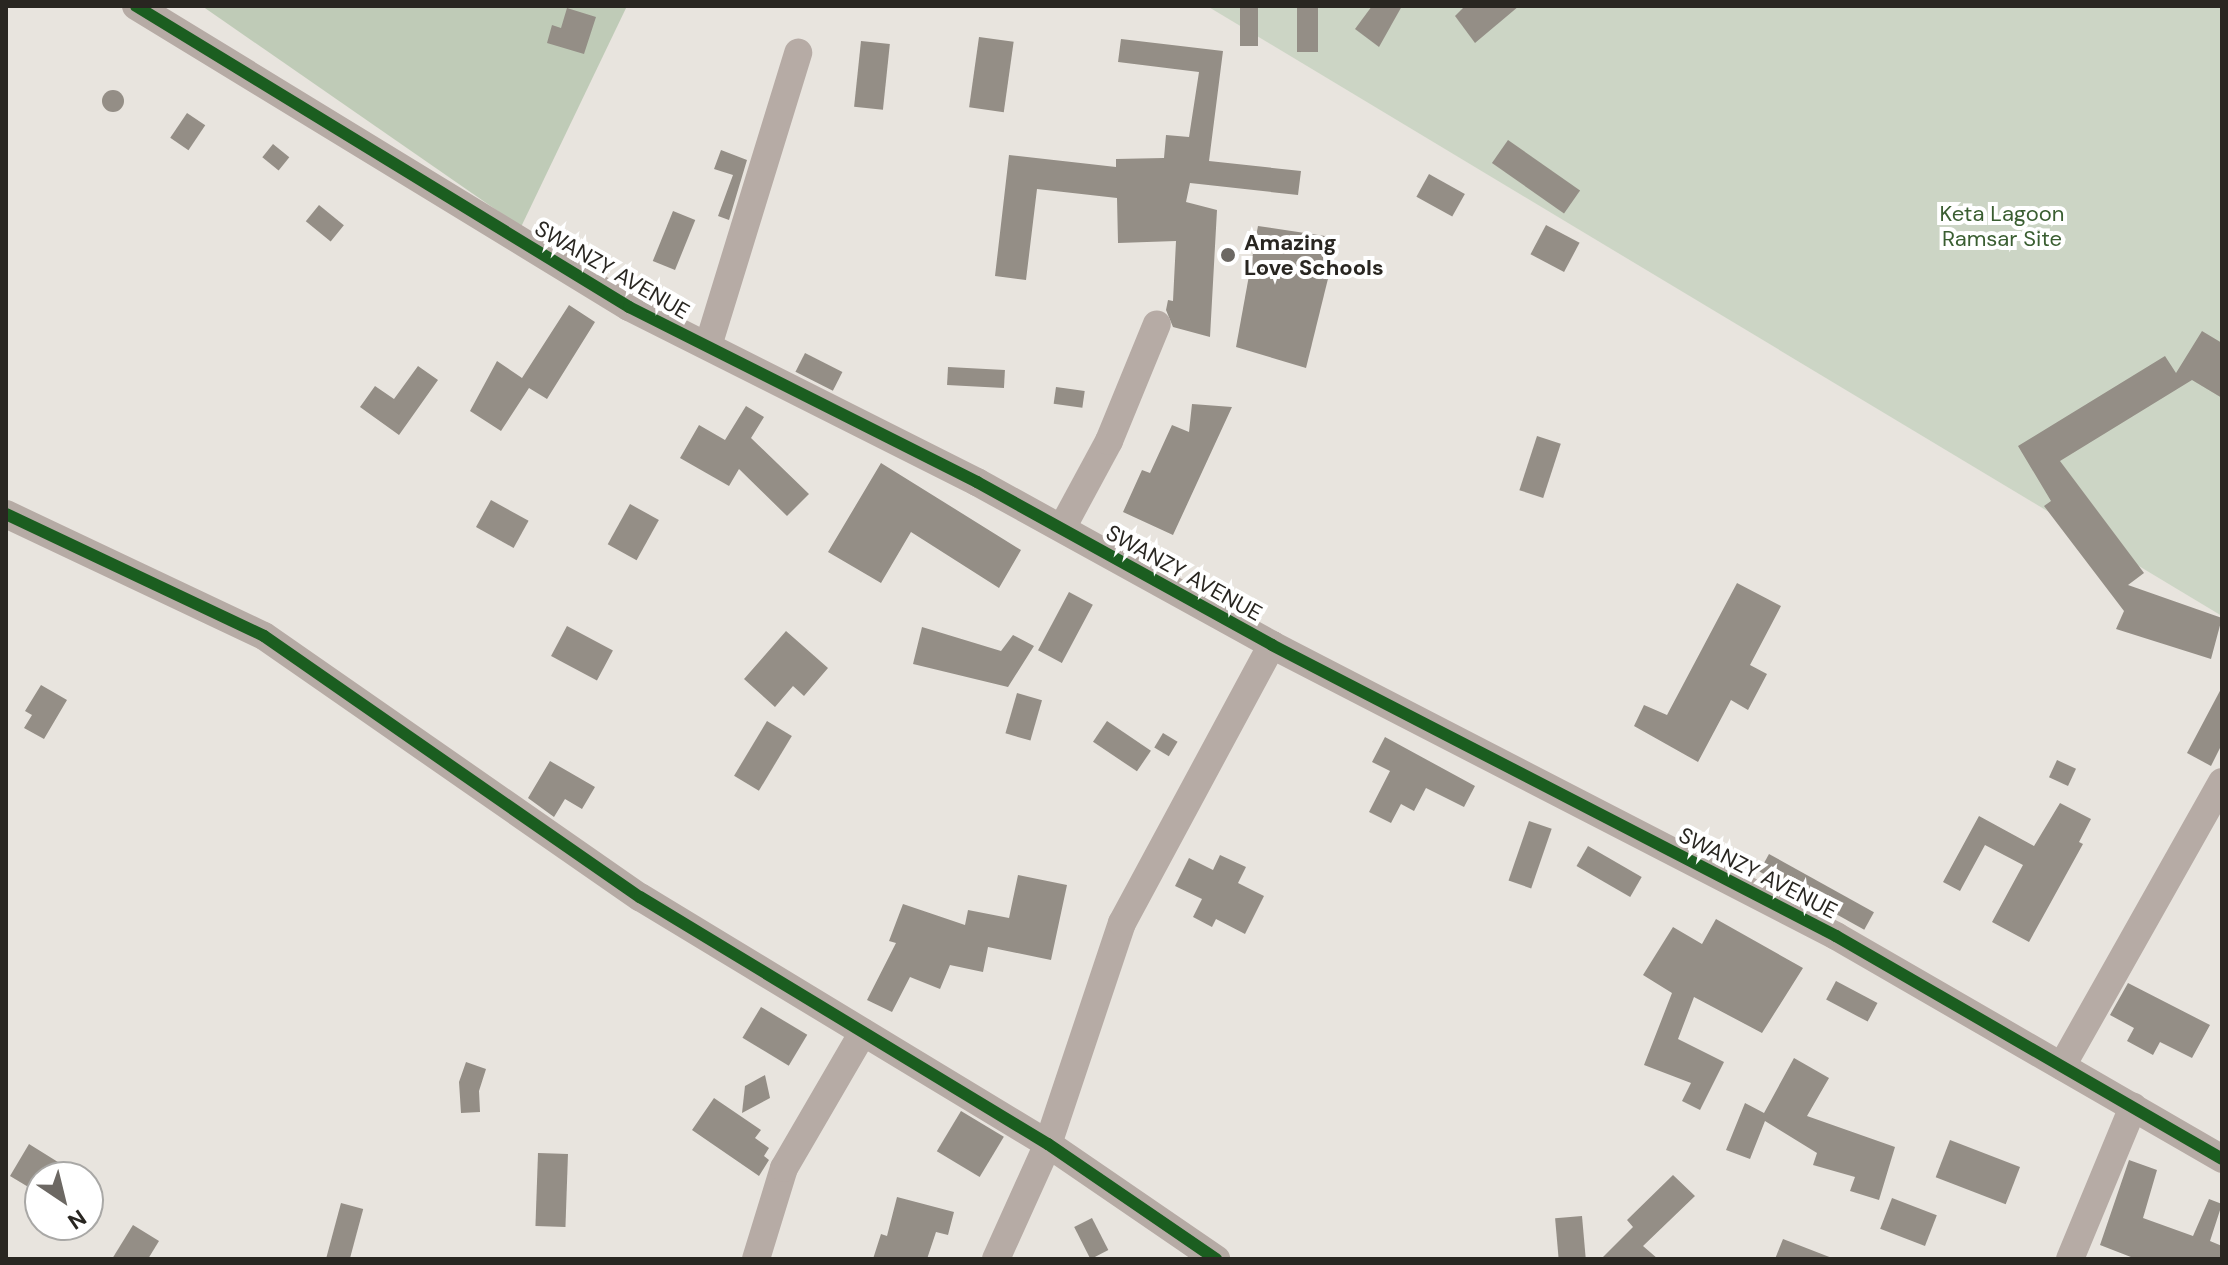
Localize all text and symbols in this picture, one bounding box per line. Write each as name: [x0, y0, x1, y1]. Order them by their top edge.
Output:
park label: Keta Lagoon Ramsar Site: [1940, 200, 2064, 252]
street label: SWANZY AVENUE: [530, 215, 694, 325]
place label: Amazing Love Schools: [1244, 229, 1384, 280]
marker: Amazing Love Schools: [1219, 246, 1237, 264]
street label: SWANZY AVENUE: [1101, 519, 1267, 627]
street label: SWANZY AVENUE: [1674, 822, 1842, 924]
north arrow: [24, 1161, 104, 1241]
text: N: [62, 1203, 92, 1236]

